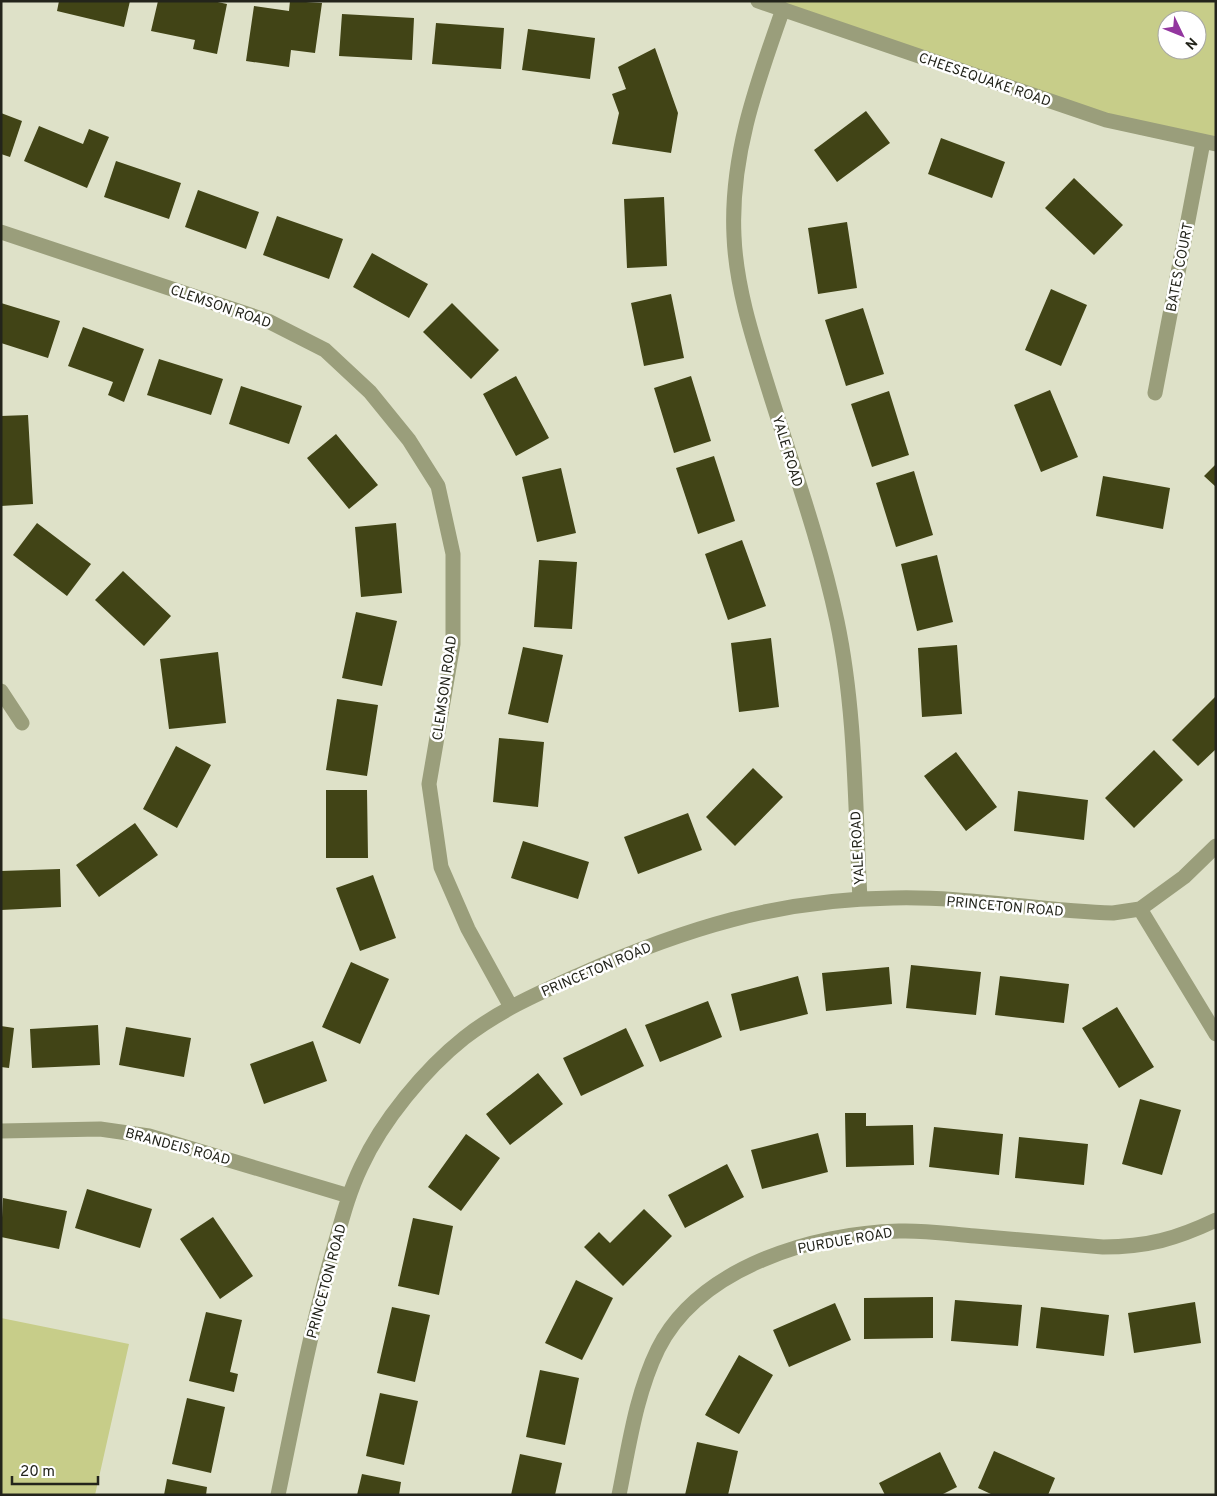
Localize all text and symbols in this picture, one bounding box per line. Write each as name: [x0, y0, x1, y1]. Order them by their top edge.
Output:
north arrow: [1157, 10, 1207, 60]
text: N: [1181, 33, 1200, 52]
street label: CHEESEQUAKE ROAD: [916, 50, 1053, 111]
street label: BATES COURT: [1163, 221, 1197, 313]
street label: CLEMSON ROAD: [168, 282, 273, 333]
street label: YALE ROAD: [768, 414, 806, 489]
street label: CLEMSON ROAD: [430, 635, 461, 742]
street label: YALE ROAD: [848, 810, 869, 885]
street label: PRINCETON ROAD: [945, 894, 1064, 921]
street label: PRINCETON ROAD: [539, 940, 654, 1001]
street label: BRANDEIS ROAD: [123, 1125, 232, 1170]
street label: PRINCETON ROAD: [304, 1222, 351, 1340]
street label: PURDUE ROAD: [796, 1225, 894, 1258]
scale bar: [12, 1454, 99, 1486]
text: 20 m: [20, 1463, 55, 1482]

